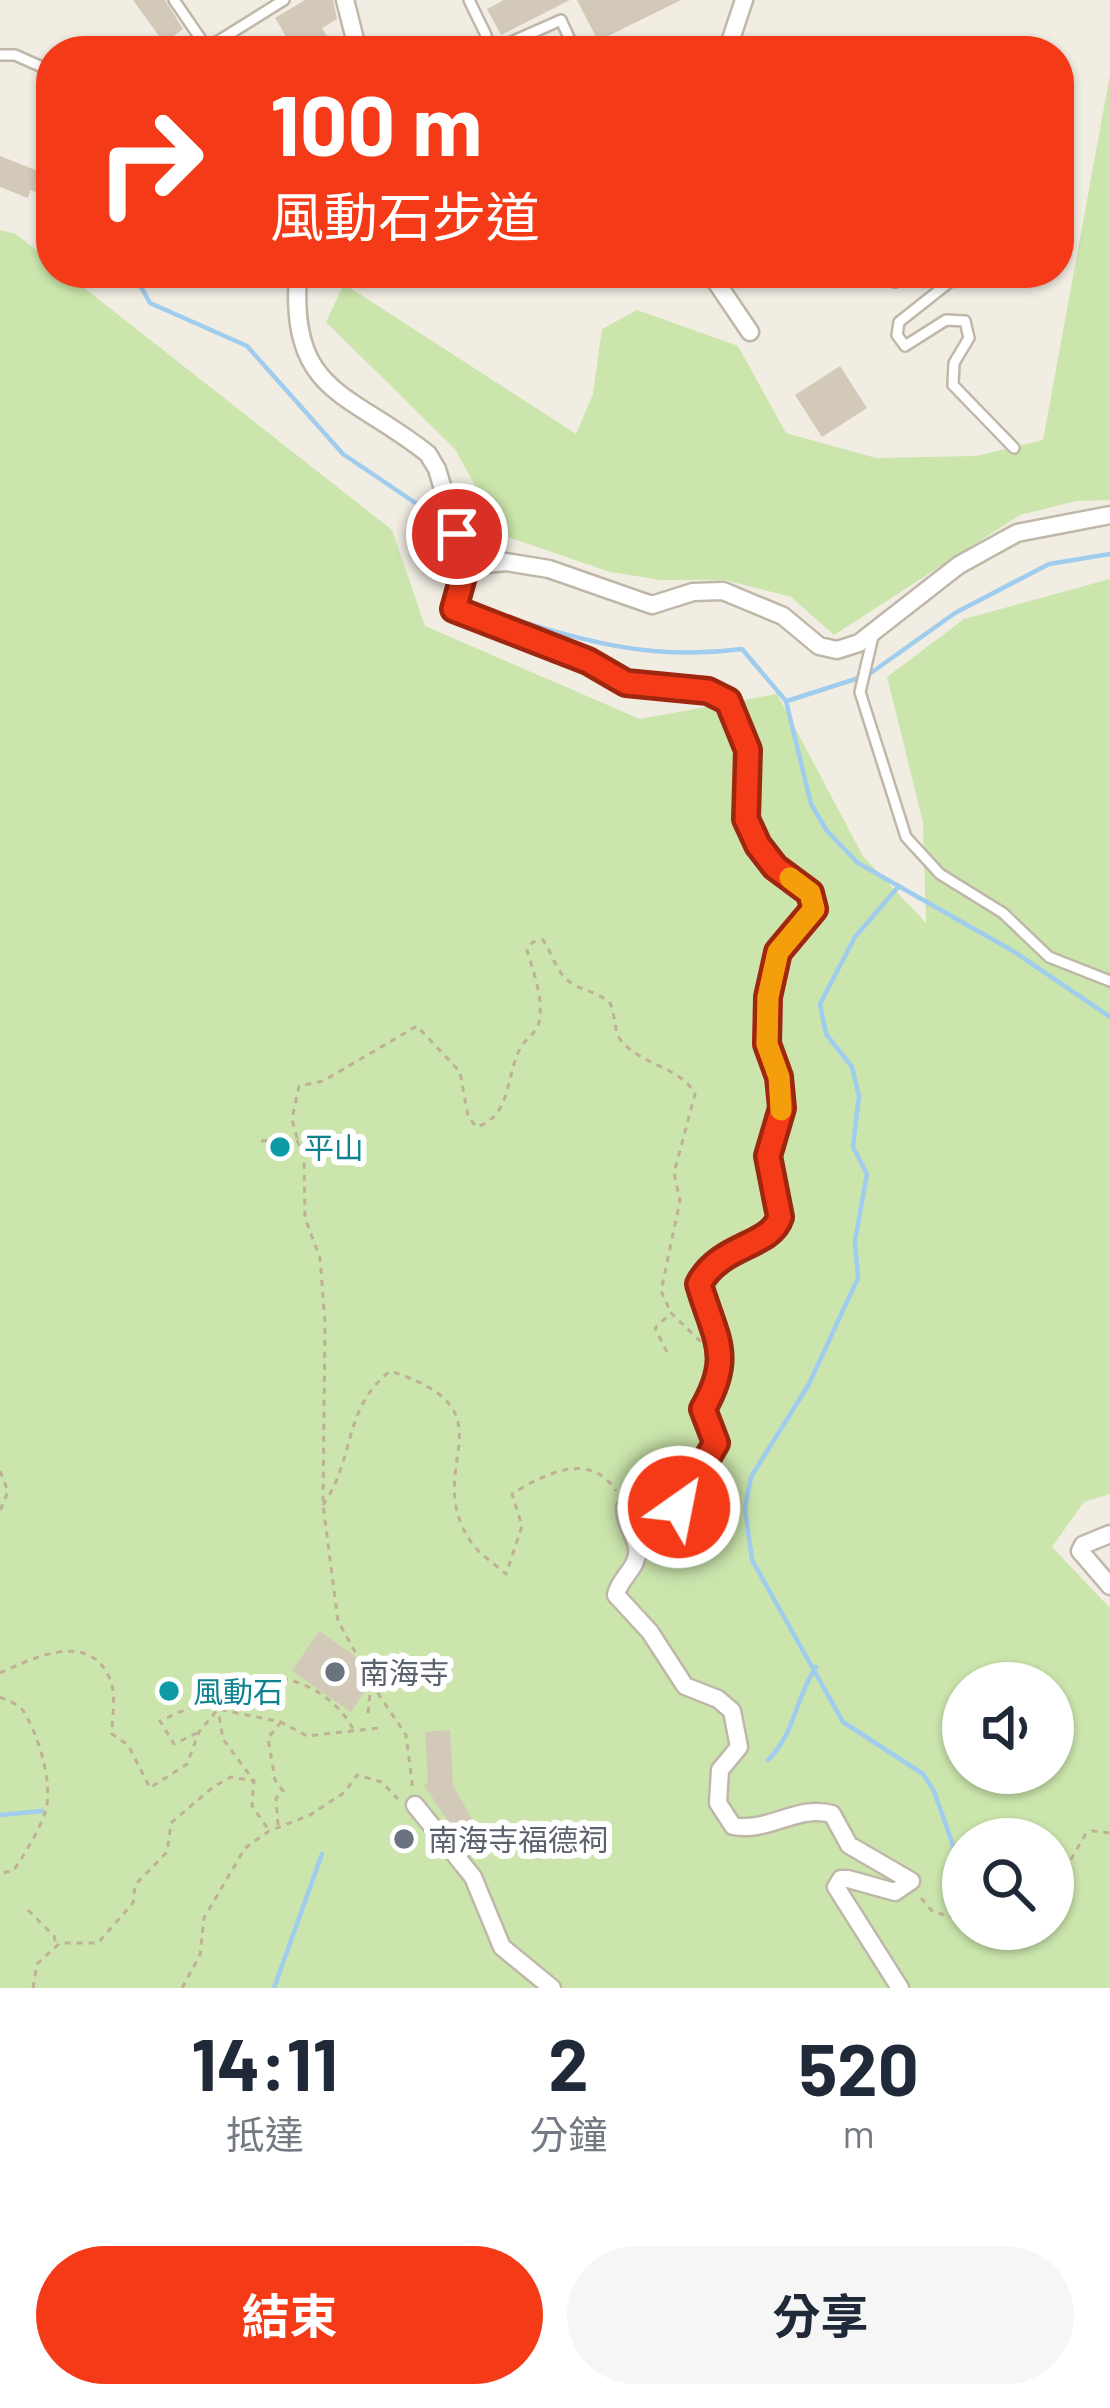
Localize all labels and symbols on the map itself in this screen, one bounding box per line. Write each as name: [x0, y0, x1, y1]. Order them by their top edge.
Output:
pin: [406, 483, 508, 585]
place label: 平山: [304, 1129, 364, 1165]
marker: 平山: [267, 1134, 293, 1160]
position arrow: [616, 1444, 742, 1570]
place label: 南海寺: [359, 1654, 449, 1690]
marker: 南海寺: [322, 1659, 348, 1685]
place label: 風動石: [193, 1673, 283, 1709]
marker: 風動石: [156, 1678, 182, 1704]
place label: 南海寺福德祠: [428, 1821, 608, 1857]
marker: 南海寺福德祠: [391, 1826, 417, 1852]

